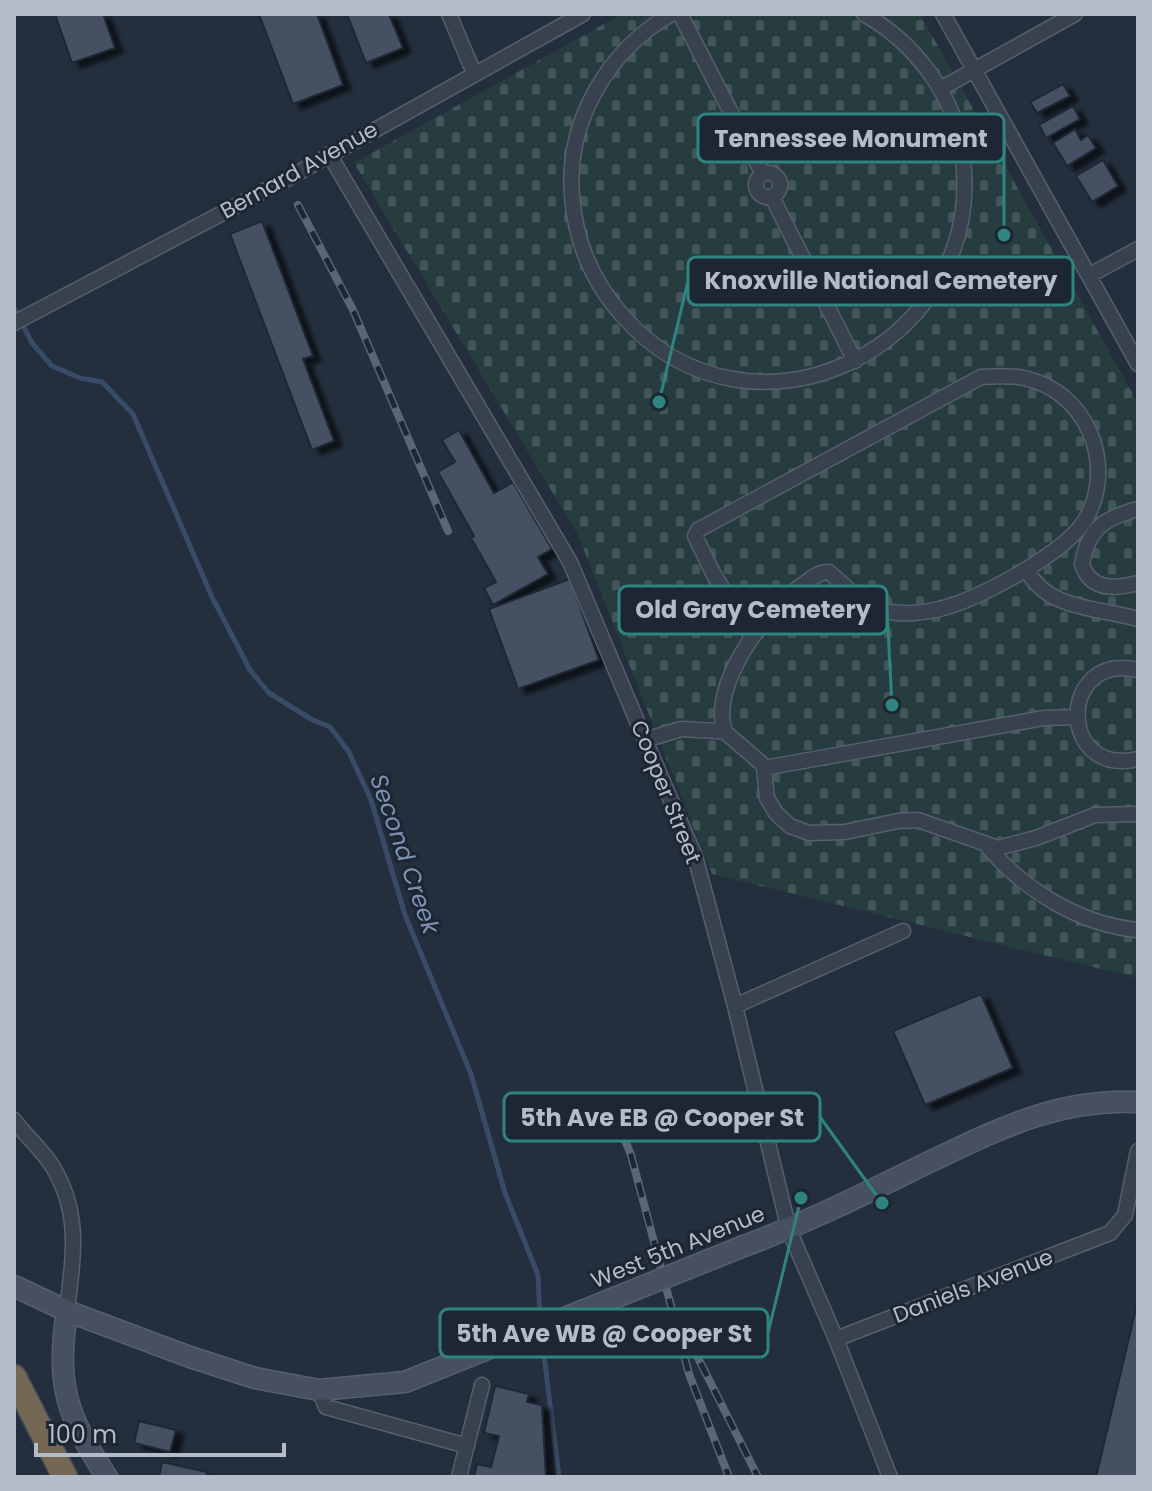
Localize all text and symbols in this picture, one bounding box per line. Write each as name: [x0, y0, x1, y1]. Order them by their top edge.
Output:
street label: Bernard Avenue: [215, 114, 383, 226]
callout: Tennessee Monument: [698, 114, 1004, 162]
text: Tennessee Monument: [714, 122, 988, 155]
callout: Knoxville National Cemetery: [688, 257, 1073, 305]
text: Knoxville National Cemetery: [705, 264, 1058, 297]
callout: Old Gray Cemetery: [619, 586, 887, 634]
text: Old Gray Cemetery: [635, 593, 872, 626]
street label: Cooper Street: [623, 716, 709, 868]
water label: Second Creek: [362, 770, 448, 940]
callout: 5th Ave EB @ Cooper St: [504, 1093, 820, 1141]
text: 5th Ave EB @ Cooper St: [520, 1101, 804, 1134]
street label: West 5th Avenue: [586, 1198, 770, 1296]
street label: Daniels Avenue: [889, 1241, 1057, 1331]
callout: 5th Ave WB @ Cooper St: [440, 1309, 768, 1357]
text: 5th Ave WB @ Cooper St: [456, 1317, 752, 1350]
scale bar: [36, 1407, 284, 1457]
text: 100 m: [48, 1418, 117, 1451]

